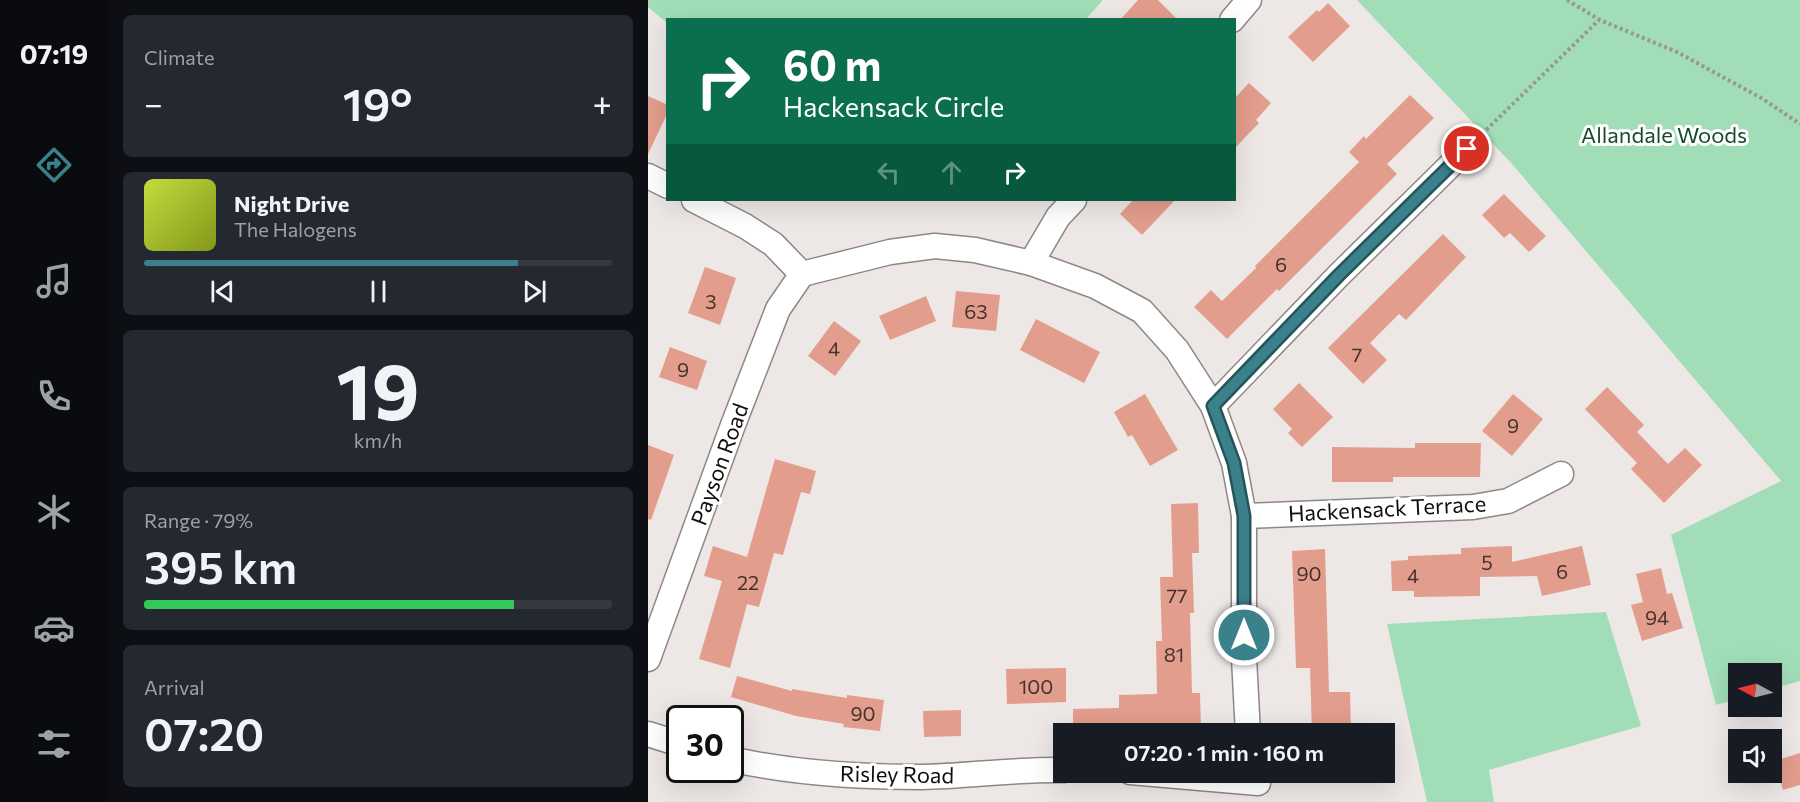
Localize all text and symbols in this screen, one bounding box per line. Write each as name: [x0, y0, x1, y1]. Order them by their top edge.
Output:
text: 07:19: [20, 37, 88, 70]
text: 60 m: [783, 38, 882, 90]
icon: right: [684, 42, 762, 120]
text: Climate: [144, 45, 214, 69]
text: 19°: [343, 75, 412, 130]
text: −: [144, 82, 163, 123]
text: +: [593, 82, 612, 123]
text: Hackensack Circle: [783, 90, 1004, 123]
park label: Allandale Woods: [1581, 121, 1747, 148]
pin: [1441, 123, 1492, 174]
icon: arrive: [1450, 132, 1483, 165]
icon: directions: [33, 144, 75, 186]
icon: left: [872, 156, 905, 189]
icon: ahead: [935, 156, 968, 189]
icon: right: [998, 156, 1031, 189]
text: Night Drive: [234, 190, 349, 217]
text: The Halogens: [234, 217, 357, 241]
house number: 6: [1275, 252, 1287, 276]
icon: music: [33, 260, 75, 302]
icon: previous: [206, 275, 239, 308]
icon: pause: [362, 275, 395, 308]
icon: next: [518, 275, 551, 308]
house number: 3: [705, 289, 717, 313]
house number: 63: [964, 299, 988, 323]
house number: 4: [828, 336, 840, 360]
text: 19: [336, 341, 420, 436]
house number: 7: [1352, 342, 1362, 366]
house number: 9: [677, 357, 689, 381]
icon: phone: [33, 375, 75, 417]
street label: Payson Road: [684, 399, 754, 529]
house number: 9: [1507, 413, 1519, 437]
text: km/h: [354, 428, 402, 452]
street label: Hackensack Terrace: [1287, 489, 1487, 527]
icon: climate: [33, 491, 75, 533]
text: Range · 79%: [144, 508, 253, 532]
text: 395 km: [144, 538, 297, 593]
house number: 5: [1481, 550, 1493, 574]
house number: 6: [1556, 559, 1568, 583]
house number: 90: [1296, 561, 1322, 585]
house number: 4: [1407, 563, 1419, 587]
house number: 22: [737, 570, 759, 594]
house number: 77: [1166, 583, 1188, 607]
position arrow: [1212, 603, 1276, 667]
house number: 94: [1645, 605, 1669, 629]
icon: car: [33, 607, 75, 649]
house number: 81: [1164, 642, 1184, 666]
north arrow: [1728, 663, 1782, 717]
map controls: [1728, 663, 1782, 783]
house number: 100: [1019, 674, 1053, 698]
text: Arrival: [144, 675, 205, 699]
house number: 90: [850, 701, 876, 725]
text: 07:20: [144, 705, 264, 760]
speed limit sign: 30: [666, 705, 744, 783]
icon: filters: [33, 723, 75, 765]
button: sound: [1728, 729, 1782, 783]
text: 07:20 · 1 min · 160 m: [1124, 739, 1324, 766]
street label: Risley Road: [840, 760, 954, 788]

